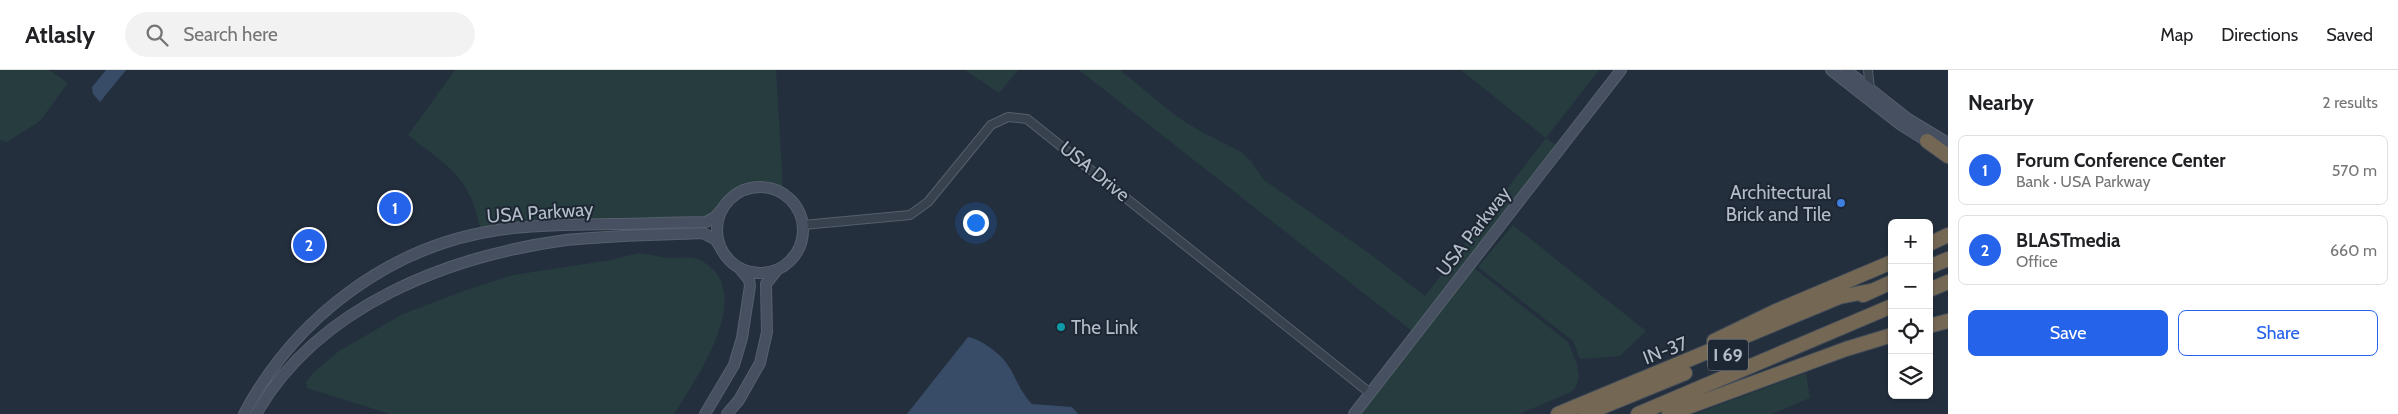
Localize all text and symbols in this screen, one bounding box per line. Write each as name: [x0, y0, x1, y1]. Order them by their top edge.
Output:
search box: [125, 12, 475, 57]
text: Atlasly: [25, 20, 95, 49]
icon: search: [143, 21, 171, 49]
text: Search here: [183, 23, 278, 46]
text: Map: [2160, 24, 2193, 46]
text: Directions: [2221, 24, 2298, 46]
text: Saved: [2326, 24, 2373, 46]
text: Nearby: [1968, 90, 2034, 115]
text: 2 results: [2322, 93, 2378, 112]
street label: USA Drive: [1055, 136, 1135, 207]
text: Forum Conference Center: [2016, 149, 2226, 172]
text: 1: [1982, 161, 1988, 180]
text: 570 m: [2332, 161, 2377, 180]
text: Bank · USA Parkway: [2016, 172, 2151, 191]
place label: Architectural Brick and Tile: [1726, 181, 1832, 226]
street label: USA Parkway: [1431, 182, 1516, 281]
pin: 1: [379, 189, 411, 227]
street label: USA Parkway: [486, 197, 595, 228]
marker: Architectural Brick and Tile: [1835, 197, 1847, 209]
your location: [963, 210, 989, 236]
map controls: [1888, 219, 1933, 399]
button: +: [1888, 219, 1933, 264]
pin: 2: [293, 226, 325, 264]
text: BLASTmedia: [2016, 229, 2120, 252]
text: 2: [1981, 241, 1989, 260]
text: 660 m: [2330, 241, 2377, 260]
text: Office: [2016, 252, 2058, 271]
button: −: [1888, 264, 1933, 309]
button: locate: [1888, 309, 1933, 354]
button: Save: [1968, 310, 2168, 356]
button: Share: [2178, 310, 2378, 356]
place label: The Link: [1071, 316, 1138, 339]
marker: The Link: [1055, 321, 1067, 333]
street label: IN-37: [1640, 331, 1691, 369]
road number: I 69: [1708, 340, 1748, 370]
button: layers: [1888, 354, 1933, 399]

